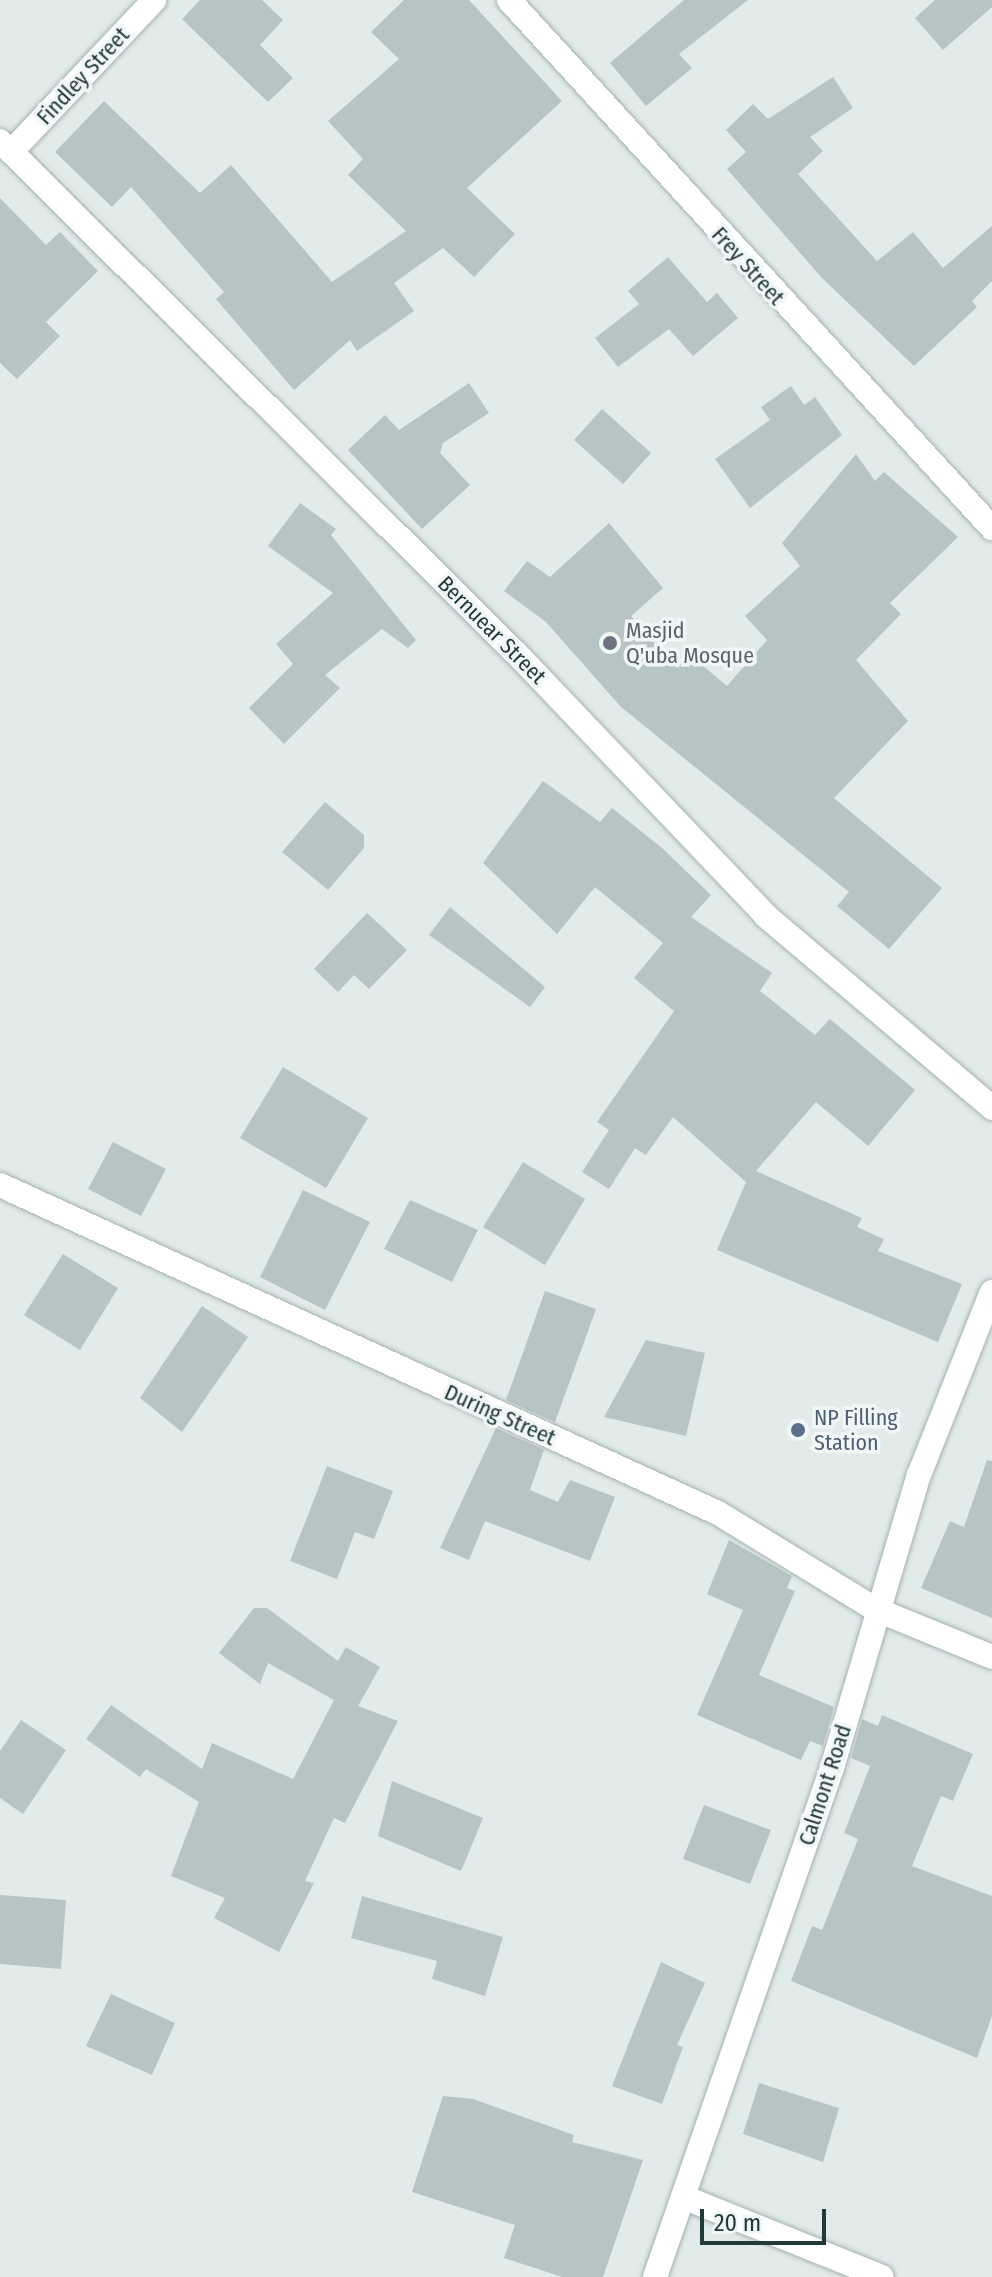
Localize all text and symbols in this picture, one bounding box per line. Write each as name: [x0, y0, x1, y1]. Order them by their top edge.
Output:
street label: Findley Street: [31, 22, 135, 130]
street label: Frey Street: [706, 222, 790, 310]
street label: Bernuear Street: [432, 570, 552, 690]
place label: Masjid Q'uba Mosque: [626, 617, 754, 668]
marker: Masjid Q'uba Mosque: [601, 634, 619, 652]
street label: During Street: [440, 1379, 560, 1451]
place label: NP Filling Station: [814, 1404, 898, 1456]
marker: NP Filling Station: [789, 1421, 807, 1439]
street label: Calmont Road: [793, 1721, 857, 1849]
scale bar: [704, 2193, 830, 2243]
text: 20 m: [714, 2209, 761, 2237]

